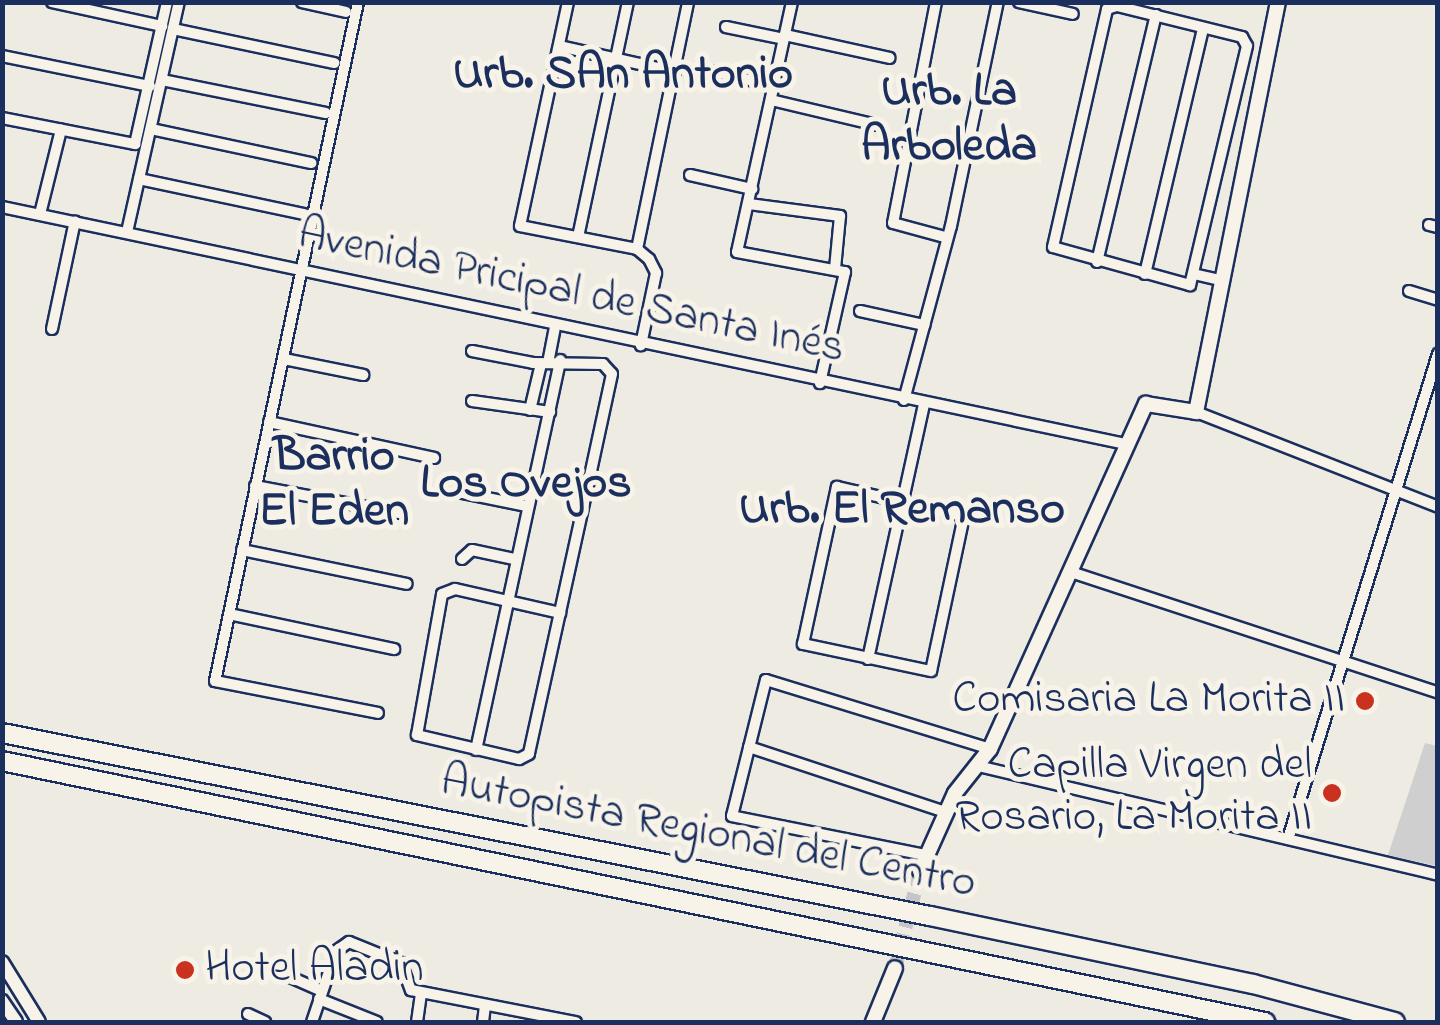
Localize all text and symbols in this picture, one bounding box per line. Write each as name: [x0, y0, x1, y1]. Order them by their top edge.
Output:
district label: Urb. SAn Antonio: [453, 47, 793, 105]
district label: Urb. La Arboleda: [861, 63, 1037, 176]
street label: Avenida Pricipal de Santa Inés: [293, 209, 849, 377]
district label: Barrio El Eden: [259, 428, 409, 541]
district label: Los Ovejos: [420, 456, 632, 514]
district label: Urb. El Remanso: [739, 482, 1065, 540]
place label: Comisaria La Morita II: [952, 674, 1345, 728]
marker: Comisaria La Morita II: [1354, 690, 1376, 712]
place label: Capilla Virgen del Rosario, La Morita II: [955, 740, 1312, 846]
street label: Autopista Regional del Centro: [436, 756, 980, 912]
marker: Capilla Virgen del Rosario, La Morita II: [1321, 782, 1343, 804]
place label: Hotel Aladin: [205, 943, 424, 997]
marker: Hotel Aladin: [174, 959, 196, 981]

